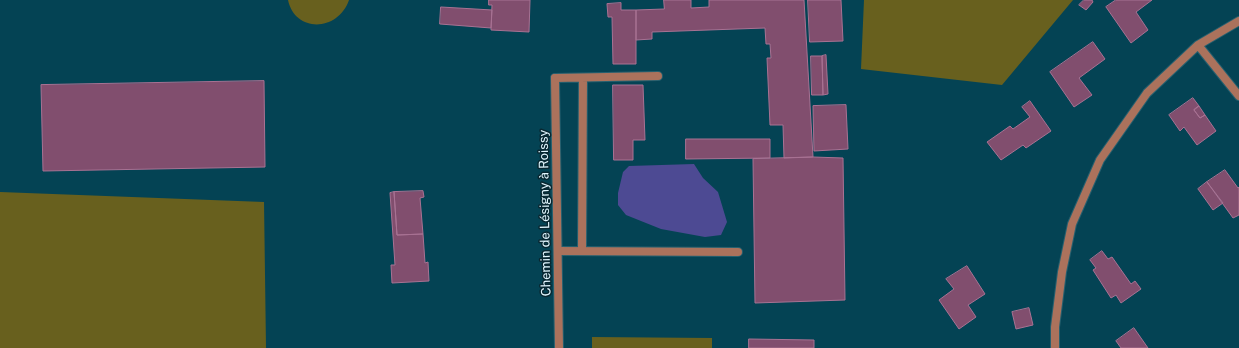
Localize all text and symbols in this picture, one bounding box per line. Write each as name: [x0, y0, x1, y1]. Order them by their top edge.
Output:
street label: Chemin de Lésigny à Roissy: [536, 130, 554, 296]

